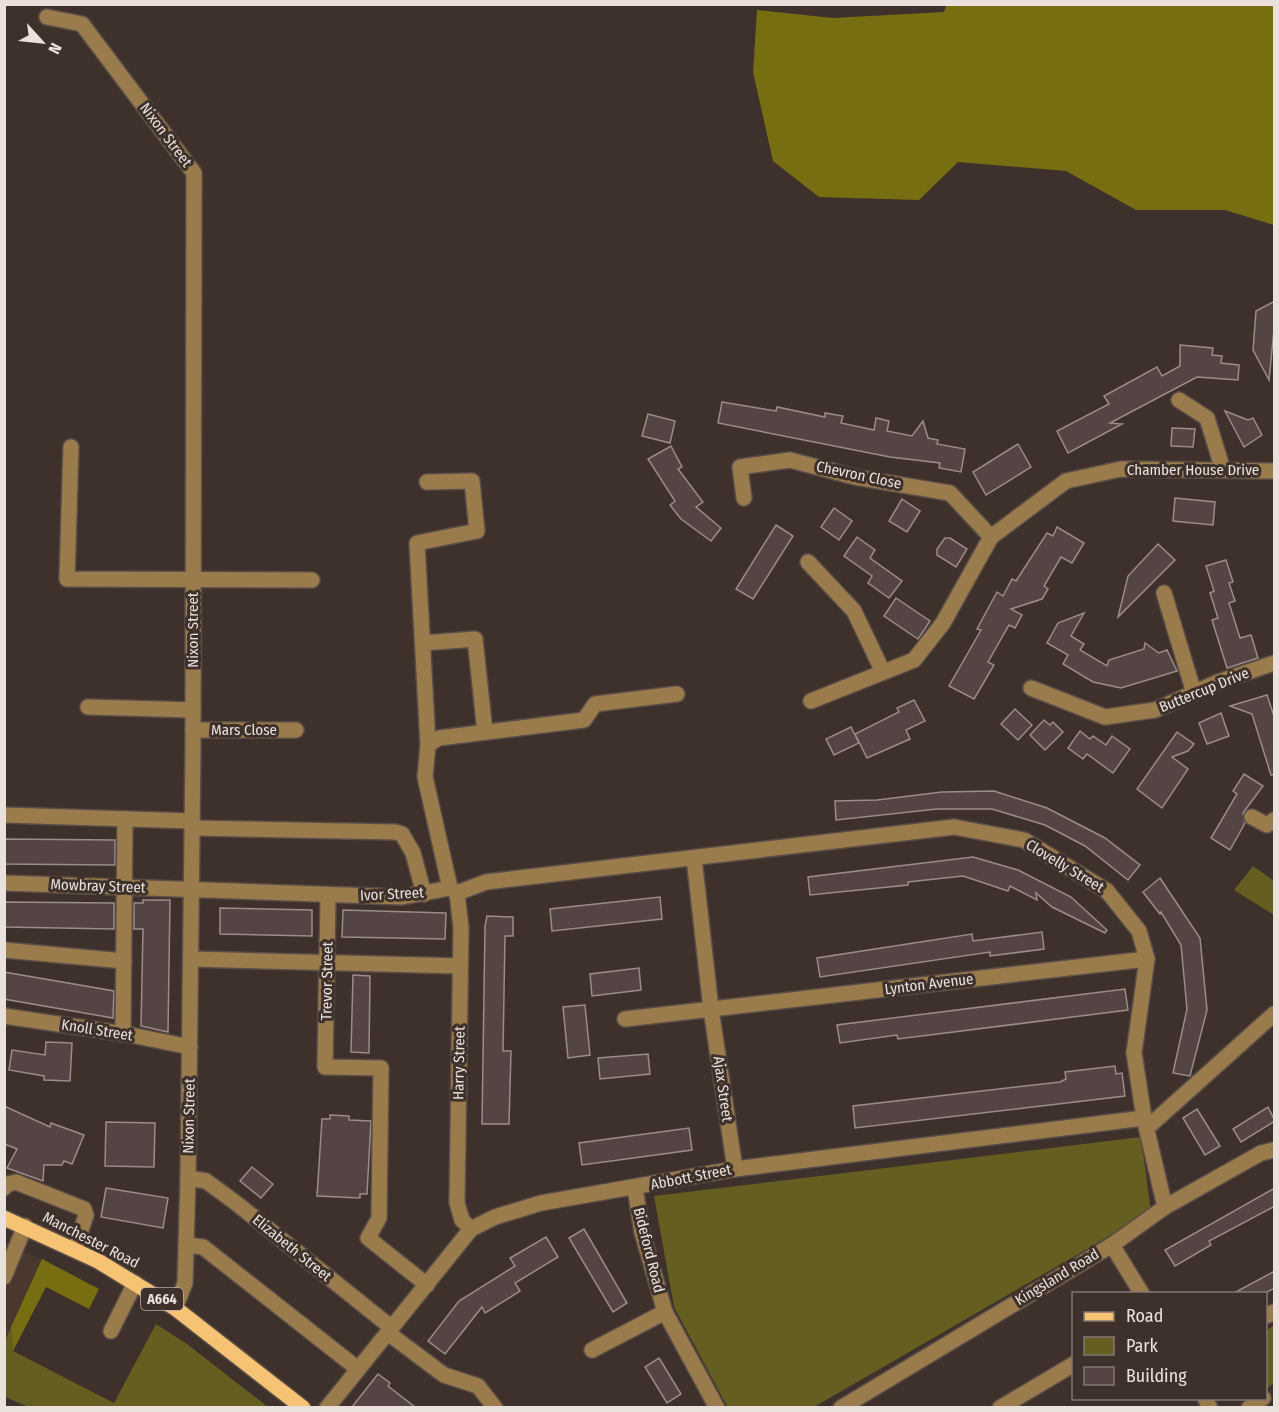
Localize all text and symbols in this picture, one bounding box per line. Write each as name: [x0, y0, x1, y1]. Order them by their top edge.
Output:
north arrow: [12, 12, 72, 72]
text: N: [44, 40, 66, 57]
street label: Nixon Street: [136, 99, 196, 171]
street label: Chevron Close: [815, 457, 903, 493]
street label: Chamber House Drive: [1127, 461, 1259, 479]
street label: Nixon Street: [184, 592, 202, 668]
street label: Buttercup Drive: [1156, 664, 1252, 716]
street label: Mars Close: [211, 721, 277, 739]
street label: Clovelly Street: [1023, 836, 1107, 896]
street label: Mowbray Street: [50, 875, 146, 897]
street label: Ivor Street: [360, 883, 425, 905]
street label: Trevor Street: [317, 941, 337, 1021]
street label: Lynton Avenue: [884, 970, 974, 998]
street label: Knoll Street: [60, 1015, 134, 1045]
street label: Harry Street: [449, 1026, 469, 1100]
street label: Ajax Street: [709, 1055, 737, 1123]
street label: Nixon Street: [179, 1078, 199, 1154]
street label: Abbott Street: [649, 1160, 733, 1194]
street label: Bideford Road: [630, 1205, 668, 1295]
street label: Manchester Road: [40, 1208, 142, 1272]
street label: Elizabeth Street: [249, 1211, 335, 1285]
street label: Kingsland Road: [1012, 1245, 1102, 1309]
road number: A664: [141, 1288, 183, 1310]
legend: [1072, 1292, 1267, 1400]
text: Road: [1126, 1305, 1163, 1327]
text: Park: [1126, 1335, 1159, 1357]
text: Building: [1126, 1365, 1187, 1387]

